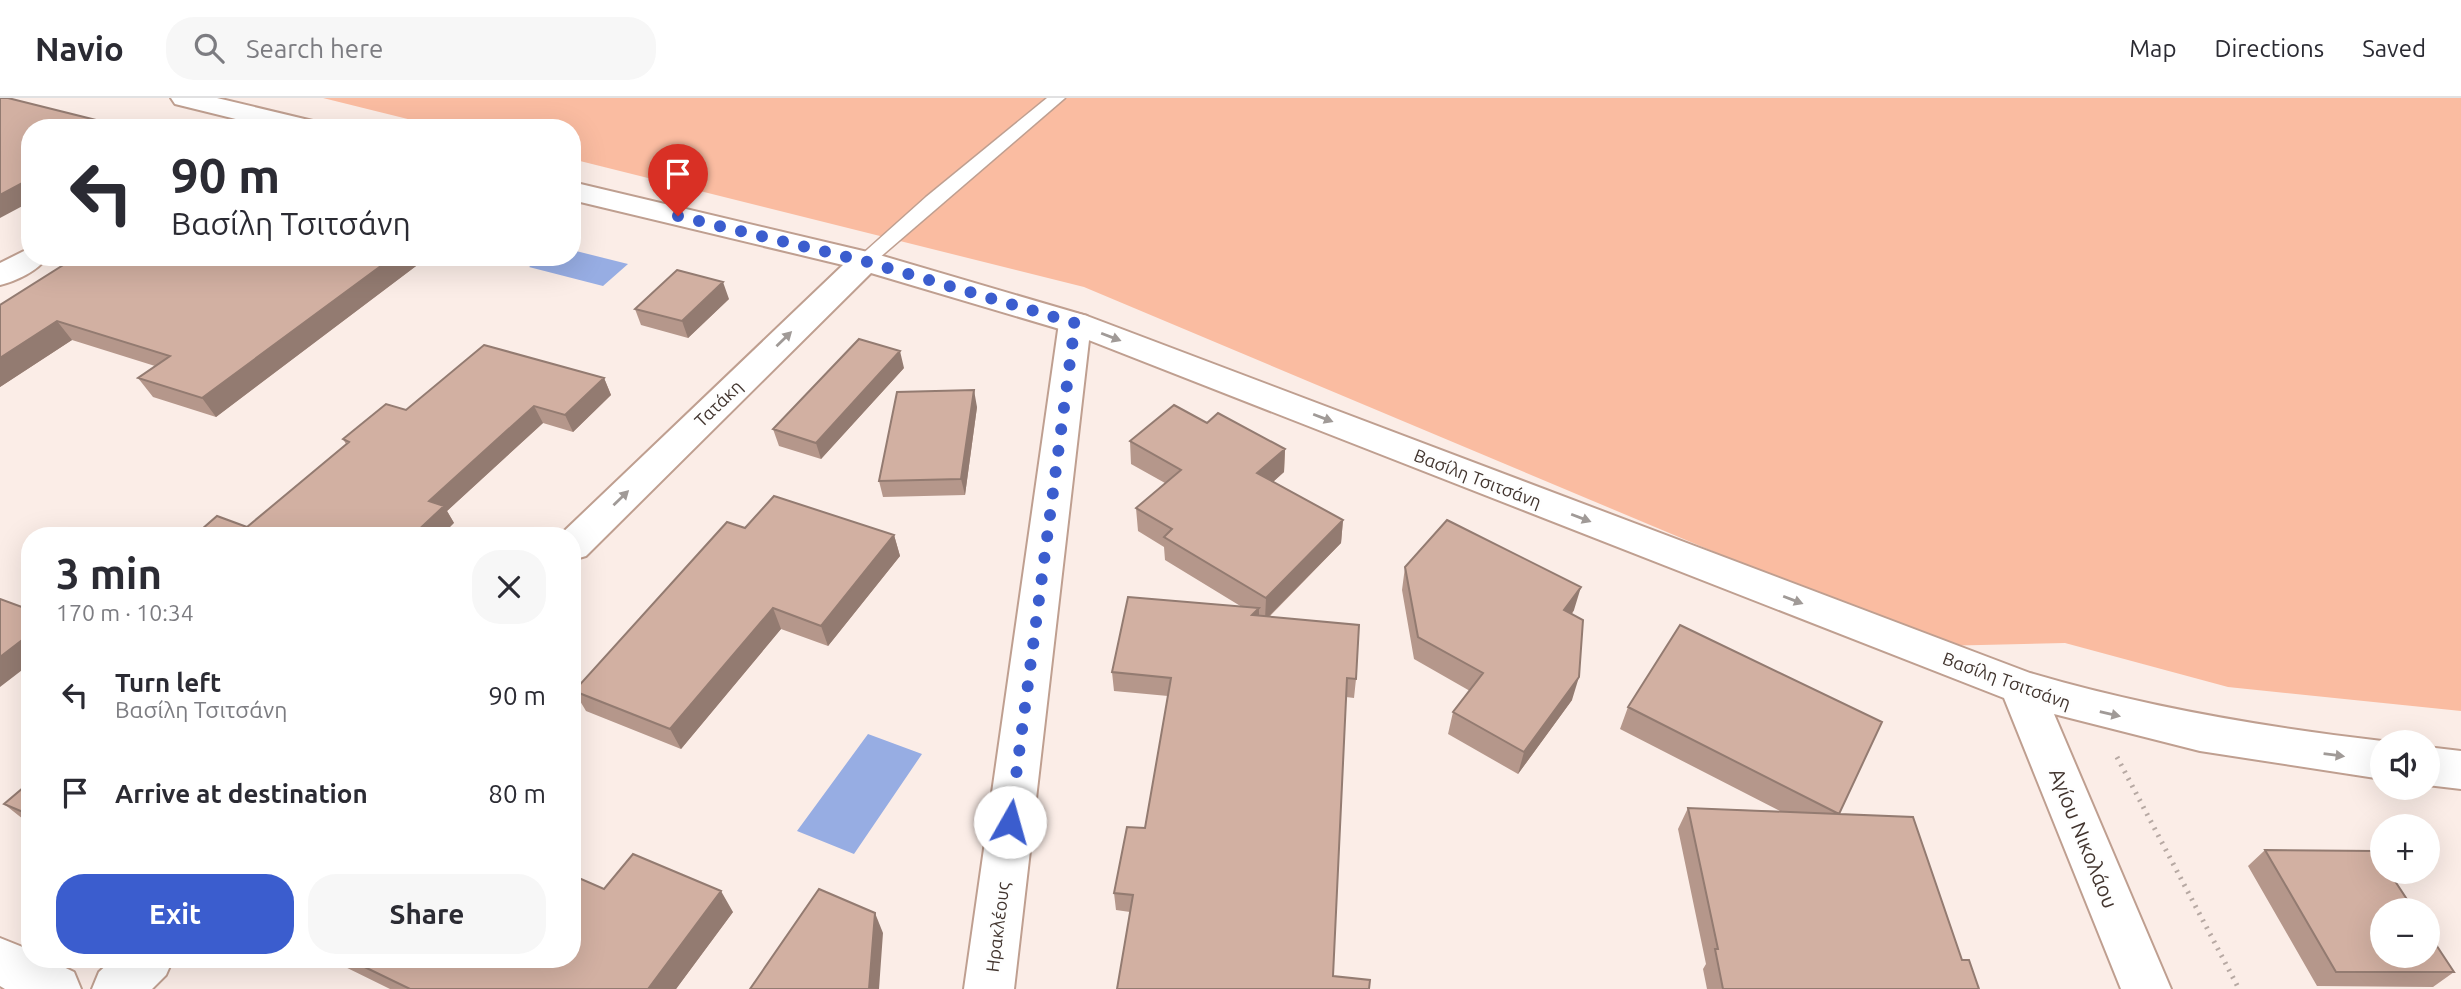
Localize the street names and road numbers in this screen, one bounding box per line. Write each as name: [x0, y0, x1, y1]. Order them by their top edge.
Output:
street label: Τατάκη: [690, 376, 746, 430]
street label: Βασίλη Τσιτσάνη: [1411, 444, 1545, 512]
street label: Βασίλη Τσιτσάνη: [1940, 648, 2074, 712]
street label: Αγίου Νικολάου: [2045, 764, 2123, 912]
street label: Ηρακλέους: [982, 881, 1013, 973]

